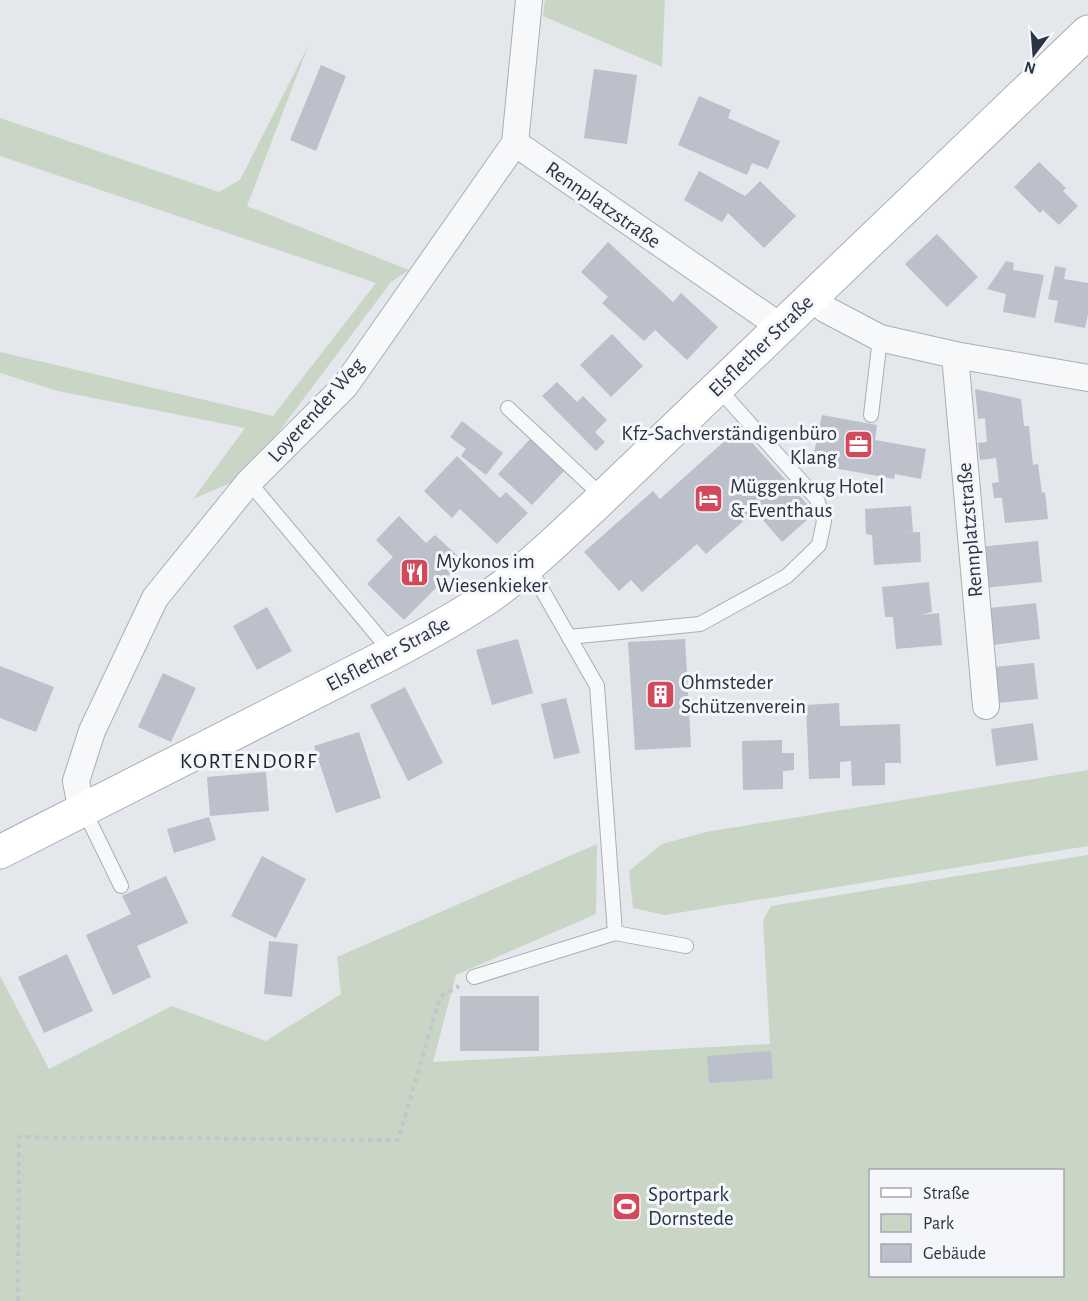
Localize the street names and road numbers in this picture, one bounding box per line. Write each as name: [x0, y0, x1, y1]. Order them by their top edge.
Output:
street label: Rennplatzstraße: [542, 158, 664, 252]
street label: Elsflether Straße: [705, 291, 817, 401]
street label: Loyerender Weg: [264, 353, 369, 466]
street label: Rennplatzstraße: [954, 462, 986, 598]
street label: Elsflether Straße: [323, 613, 453, 695]

